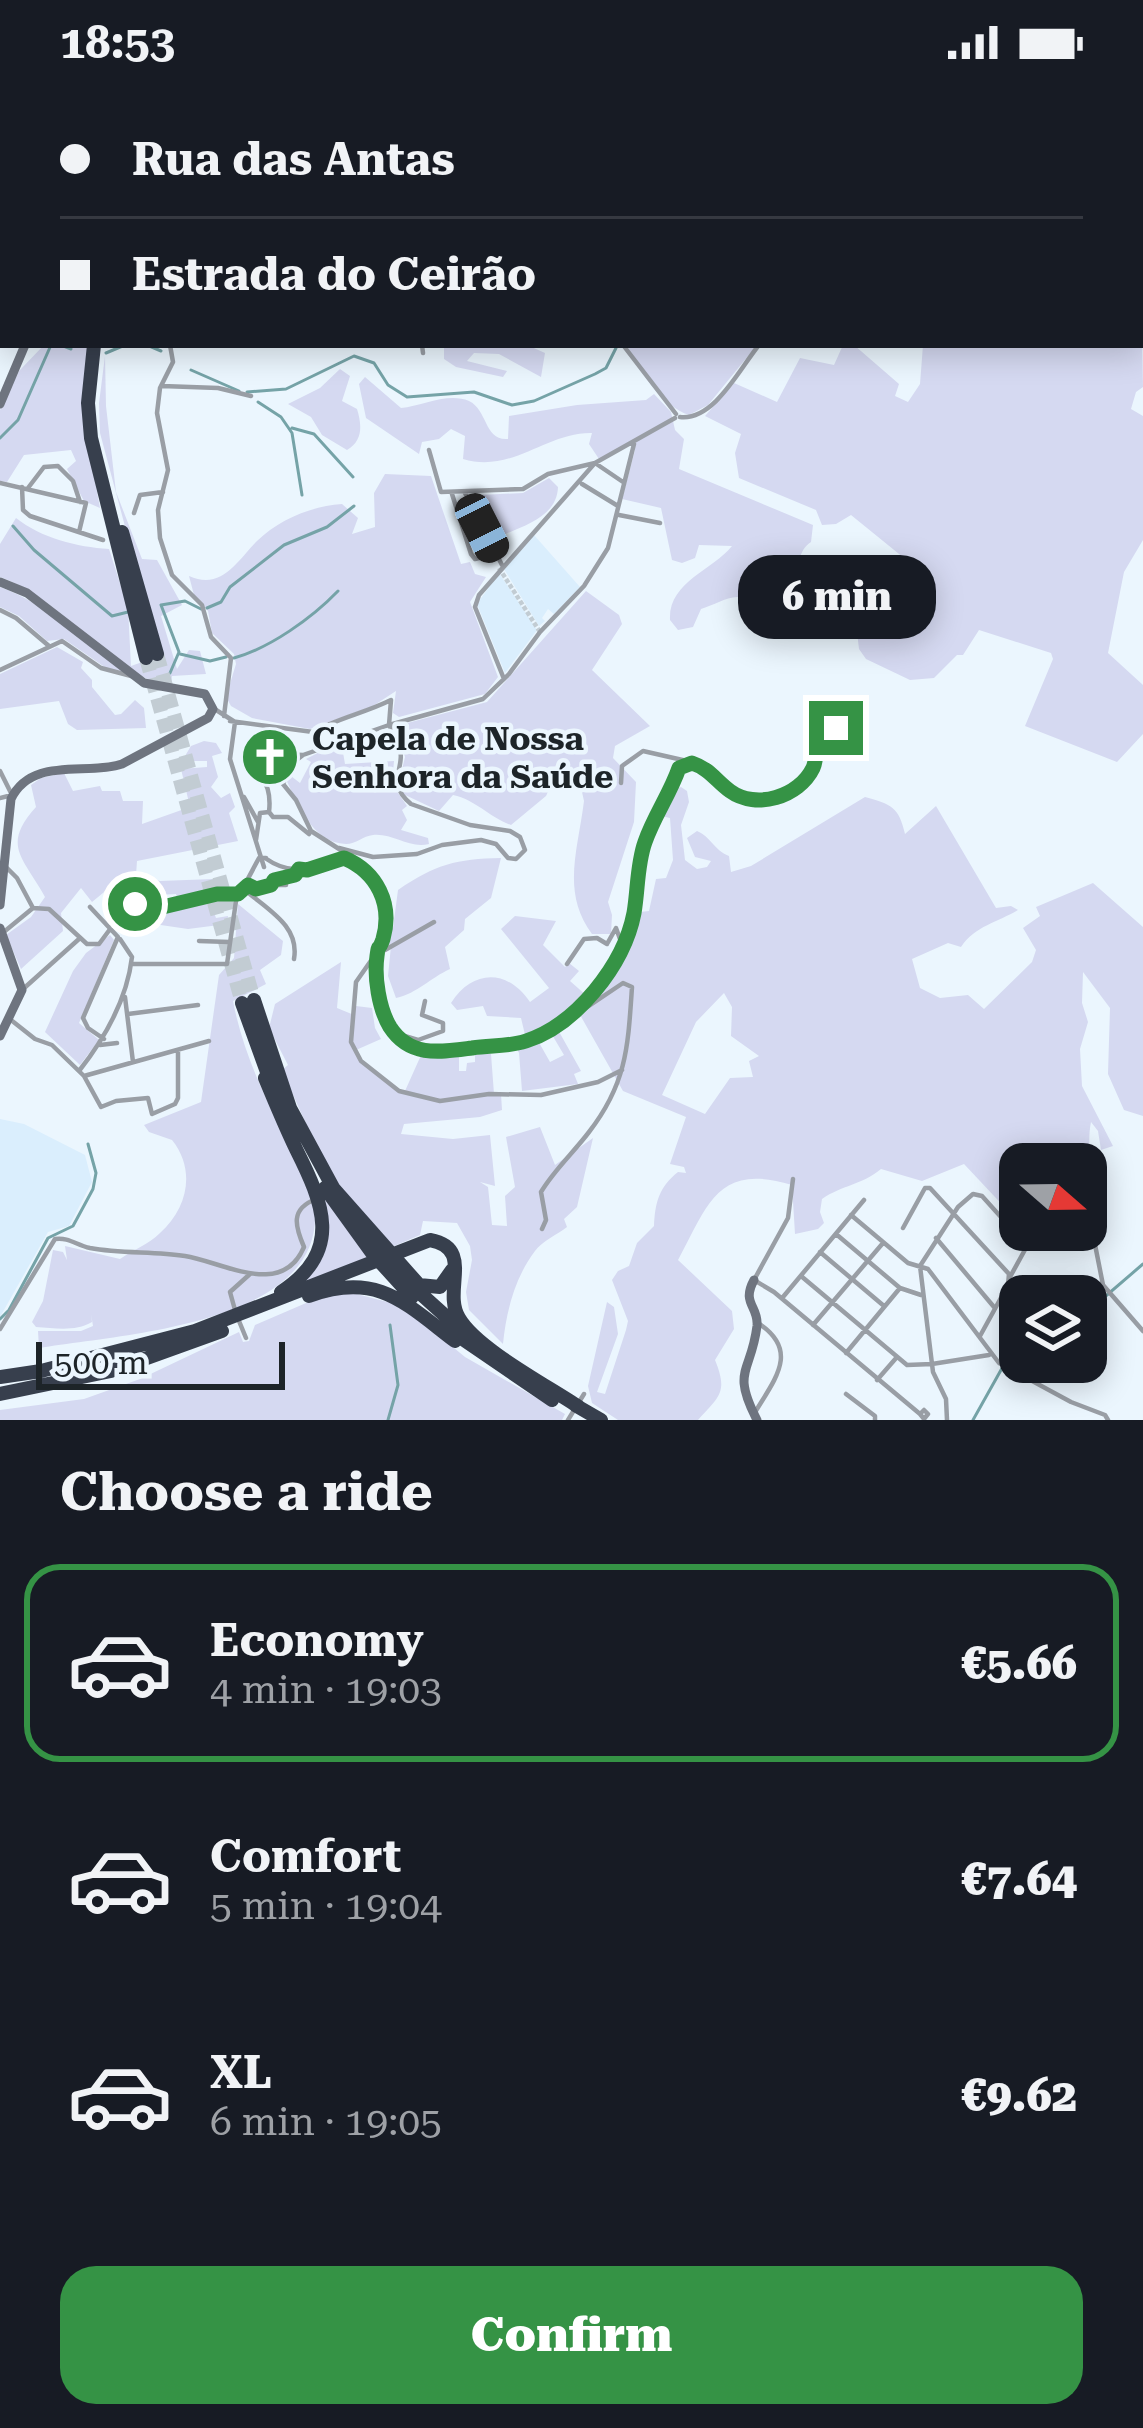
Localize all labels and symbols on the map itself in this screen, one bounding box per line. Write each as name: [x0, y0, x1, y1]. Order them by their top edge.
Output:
car: [450, 488, 514, 568]
callout: 6 min: [737, 554, 935, 638]
route end: [809, 701, 863, 755]
place label: Capela de Nossa Senhora da Saúde: [312, 719, 613, 796]
church icon: Capela de Nossa Senhora da Saúde: [239, 726, 301, 788]
route start: [108, 877, 162, 931]
north arrow: [999, 1143, 1107, 1251]
scale bar: [36, 1336, 285, 1389]

